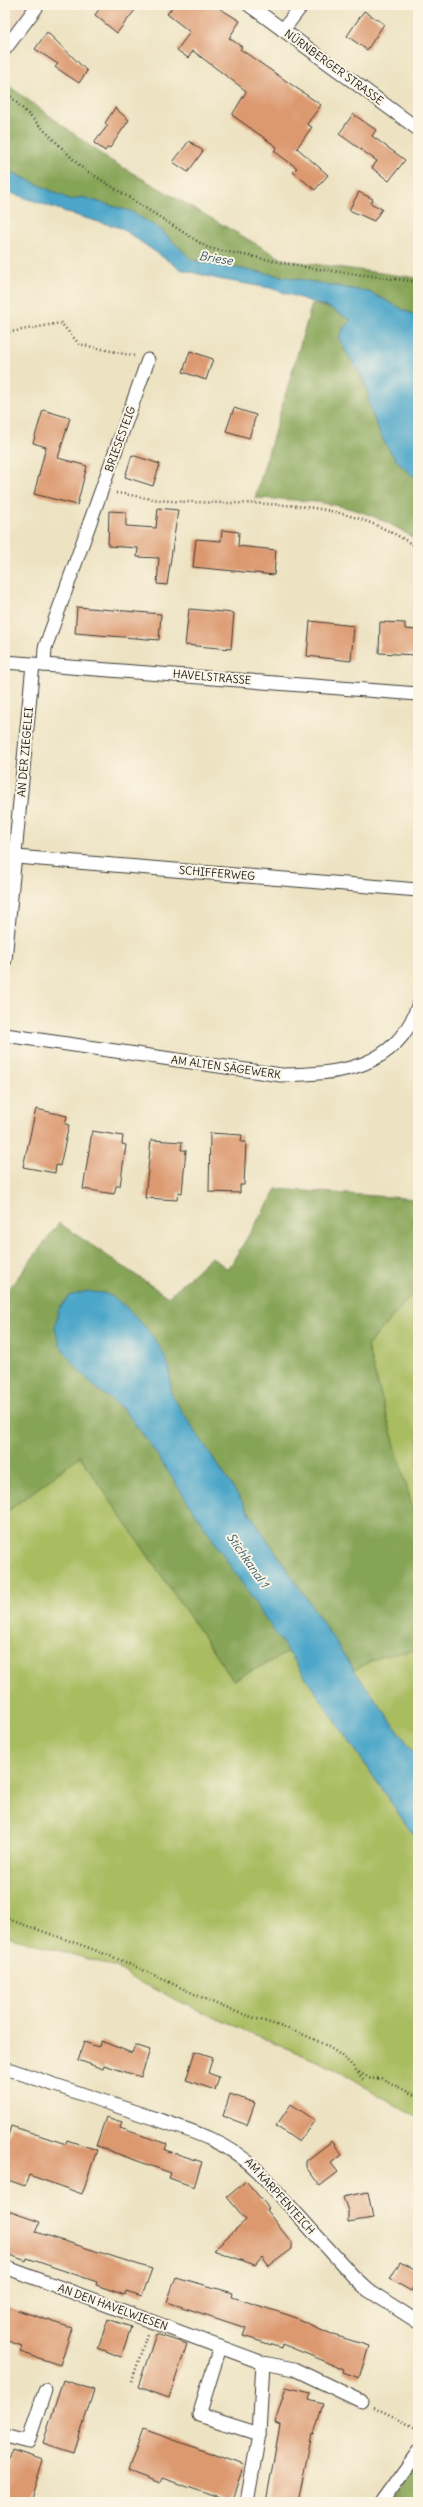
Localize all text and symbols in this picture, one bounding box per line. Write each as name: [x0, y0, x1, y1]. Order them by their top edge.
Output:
street label: NÜRNBERGER STRASSE: [282, 26, 387, 108]
water label: Briese: [198, 248, 235, 268]
street label: BRIESESTEIG: [102, 404, 138, 474]
street label: HAVELSTRASSE: [172, 667, 252, 687]
street label: AN DER ZIEGELEI: [14, 706, 36, 798]
street label: SCHIFFERWEG: [178, 863, 256, 883]
street label: AM ALTEN SÄGEWERK: [170, 1051, 282, 1082]
water label: Stichkanal 1: [224, 1530, 273, 1591]
street label: AM KARPFENTEICH: [242, 2155, 318, 2237]
street label: AN DEN HAVELWIESEN: [56, 2281, 170, 2333]

